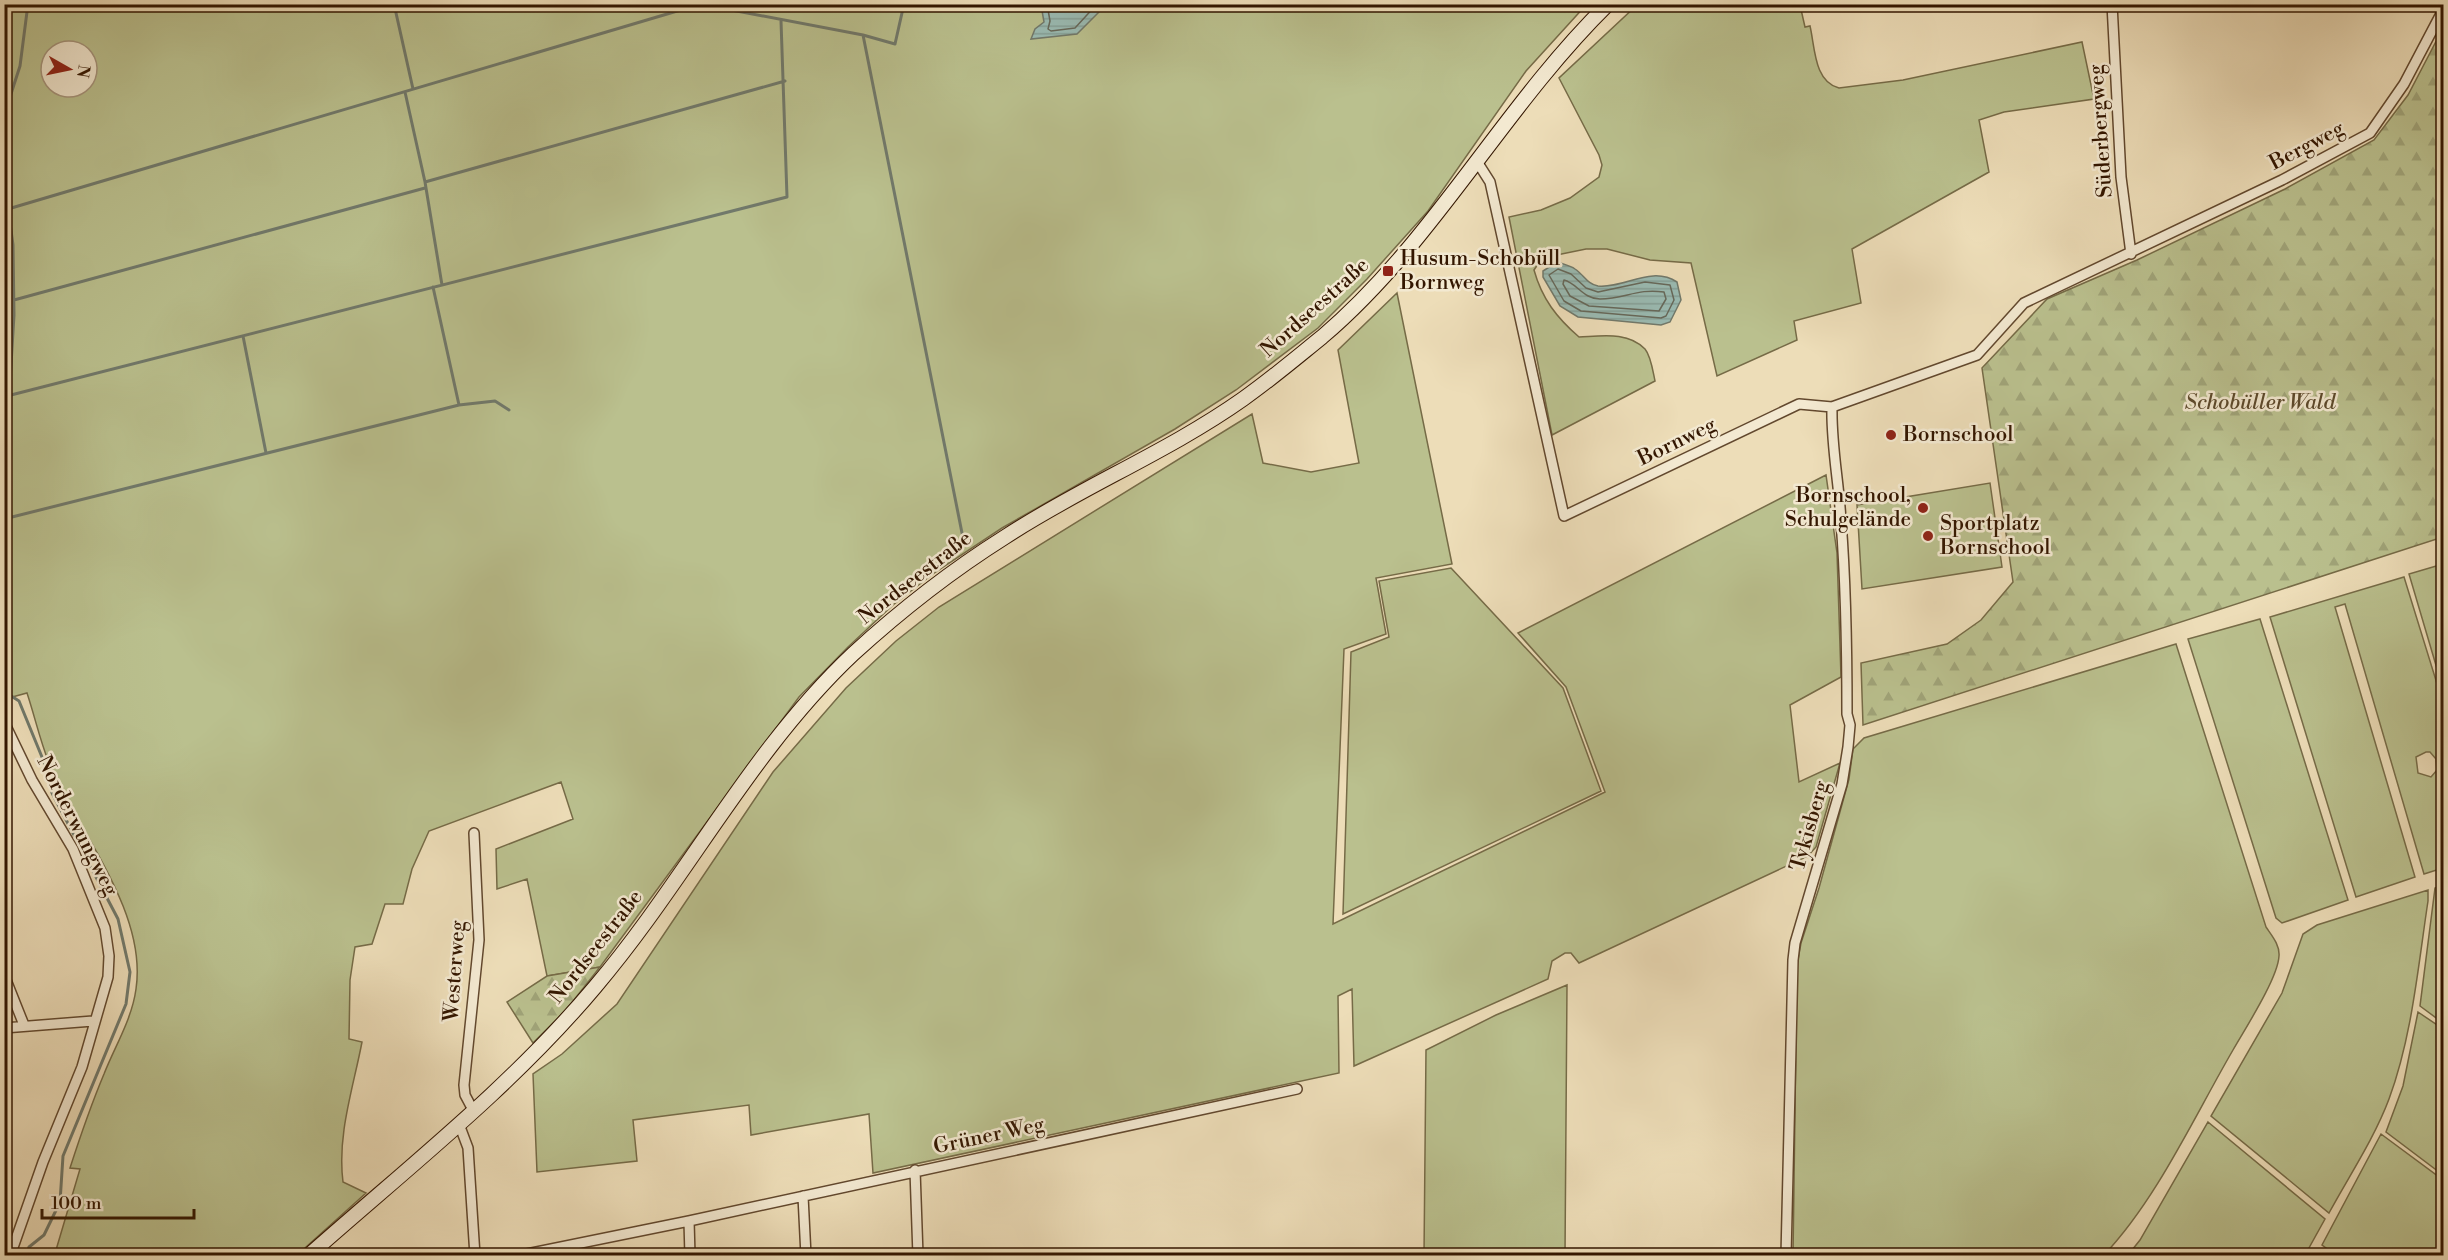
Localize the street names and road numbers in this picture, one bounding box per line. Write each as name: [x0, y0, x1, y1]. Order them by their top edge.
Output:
street label: Süderbergweg: [2083, 63, 2119, 199]
street label: Bergweg: [2264, 115, 2349, 177]
street label: Nordseestraße: [1255, 252, 1375, 364]
street label: Bornweg: [1633, 412, 1721, 473]
street label: Nordseestraße: [853, 526, 977, 630]
street label: Norderwungweg: [30, 751, 124, 901]
street label: Tykisberg: [1785, 778, 1835, 874]
street label: Nordseestraße: [544, 885, 648, 1009]
street label: Westerweg: [438, 919, 472, 1023]
street label: Grüner Weg: [931, 1112, 1047, 1160]

